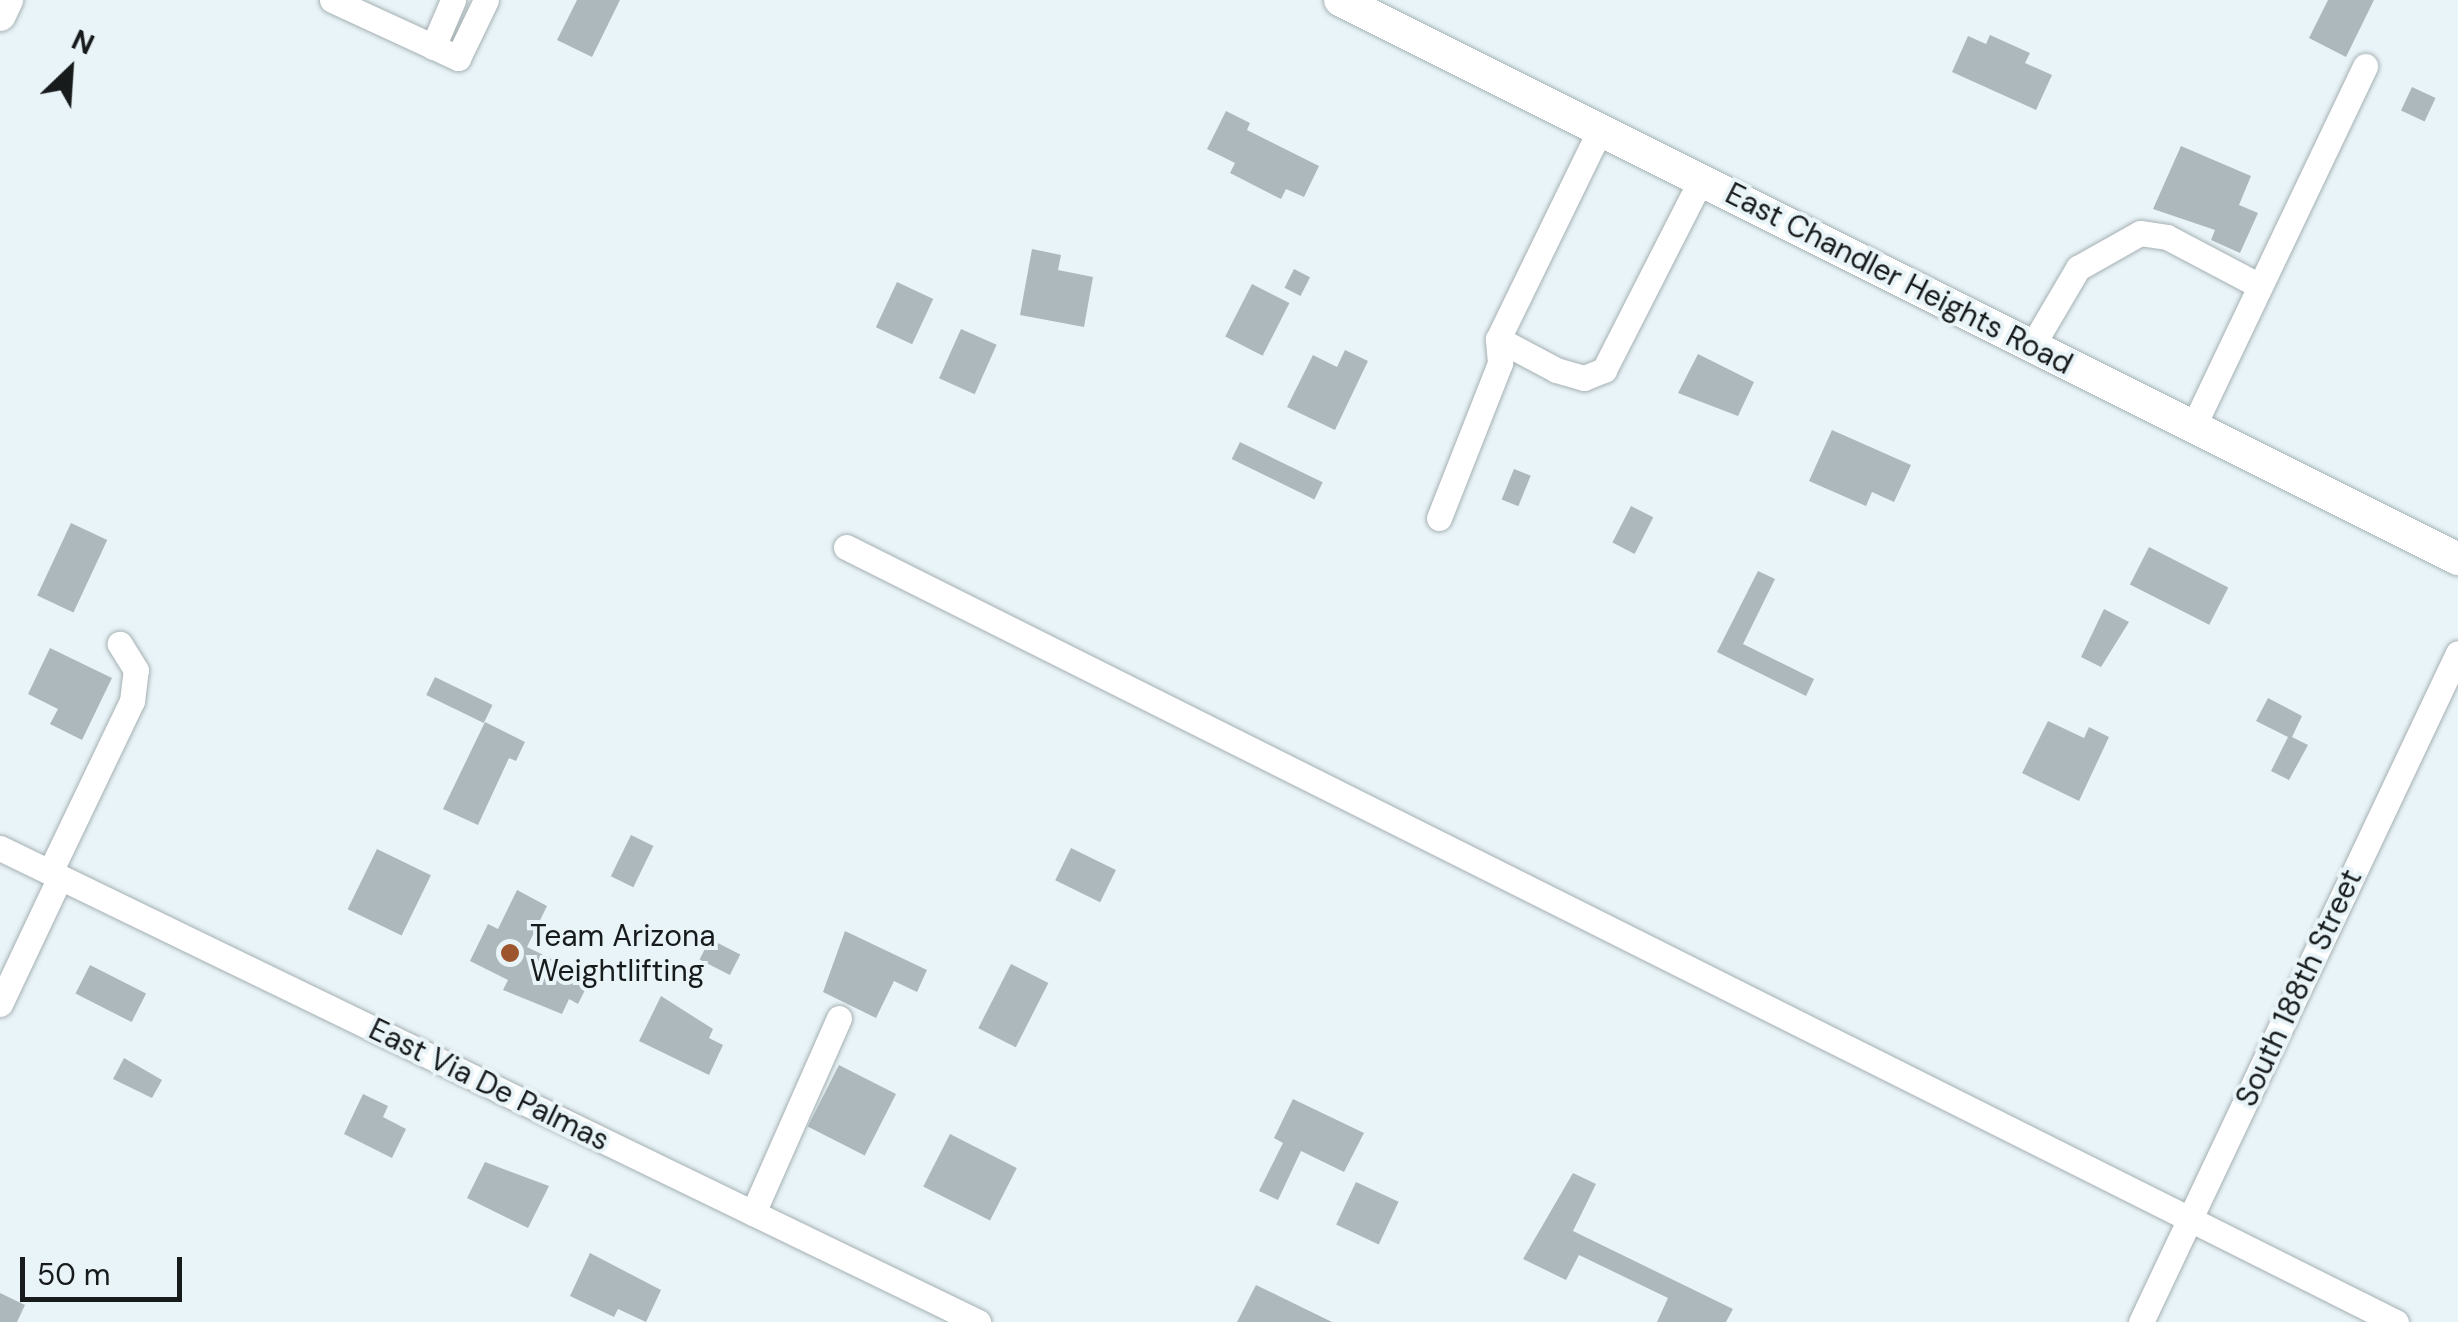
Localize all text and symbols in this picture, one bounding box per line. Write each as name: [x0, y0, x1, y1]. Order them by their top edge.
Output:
north arrow: [20, 20, 120, 120]
text: N: [66, 21, 100, 63]
street label: East Chandler Heights Road: [1719, 176, 2079, 382]
street label: South 188th Street: [2228, 864, 2370, 1112]
place label: Team Arizona Weightlifting: [530, 918, 715, 988]
marker: Team Arizona Weightlifting: [499, 942, 521, 964]
street label: East Via De Palmas: [363, 1011, 615, 1159]
scale bar: [25, 1237, 188, 1299]
text: 50 m: [37, 1255, 111, 1294]

